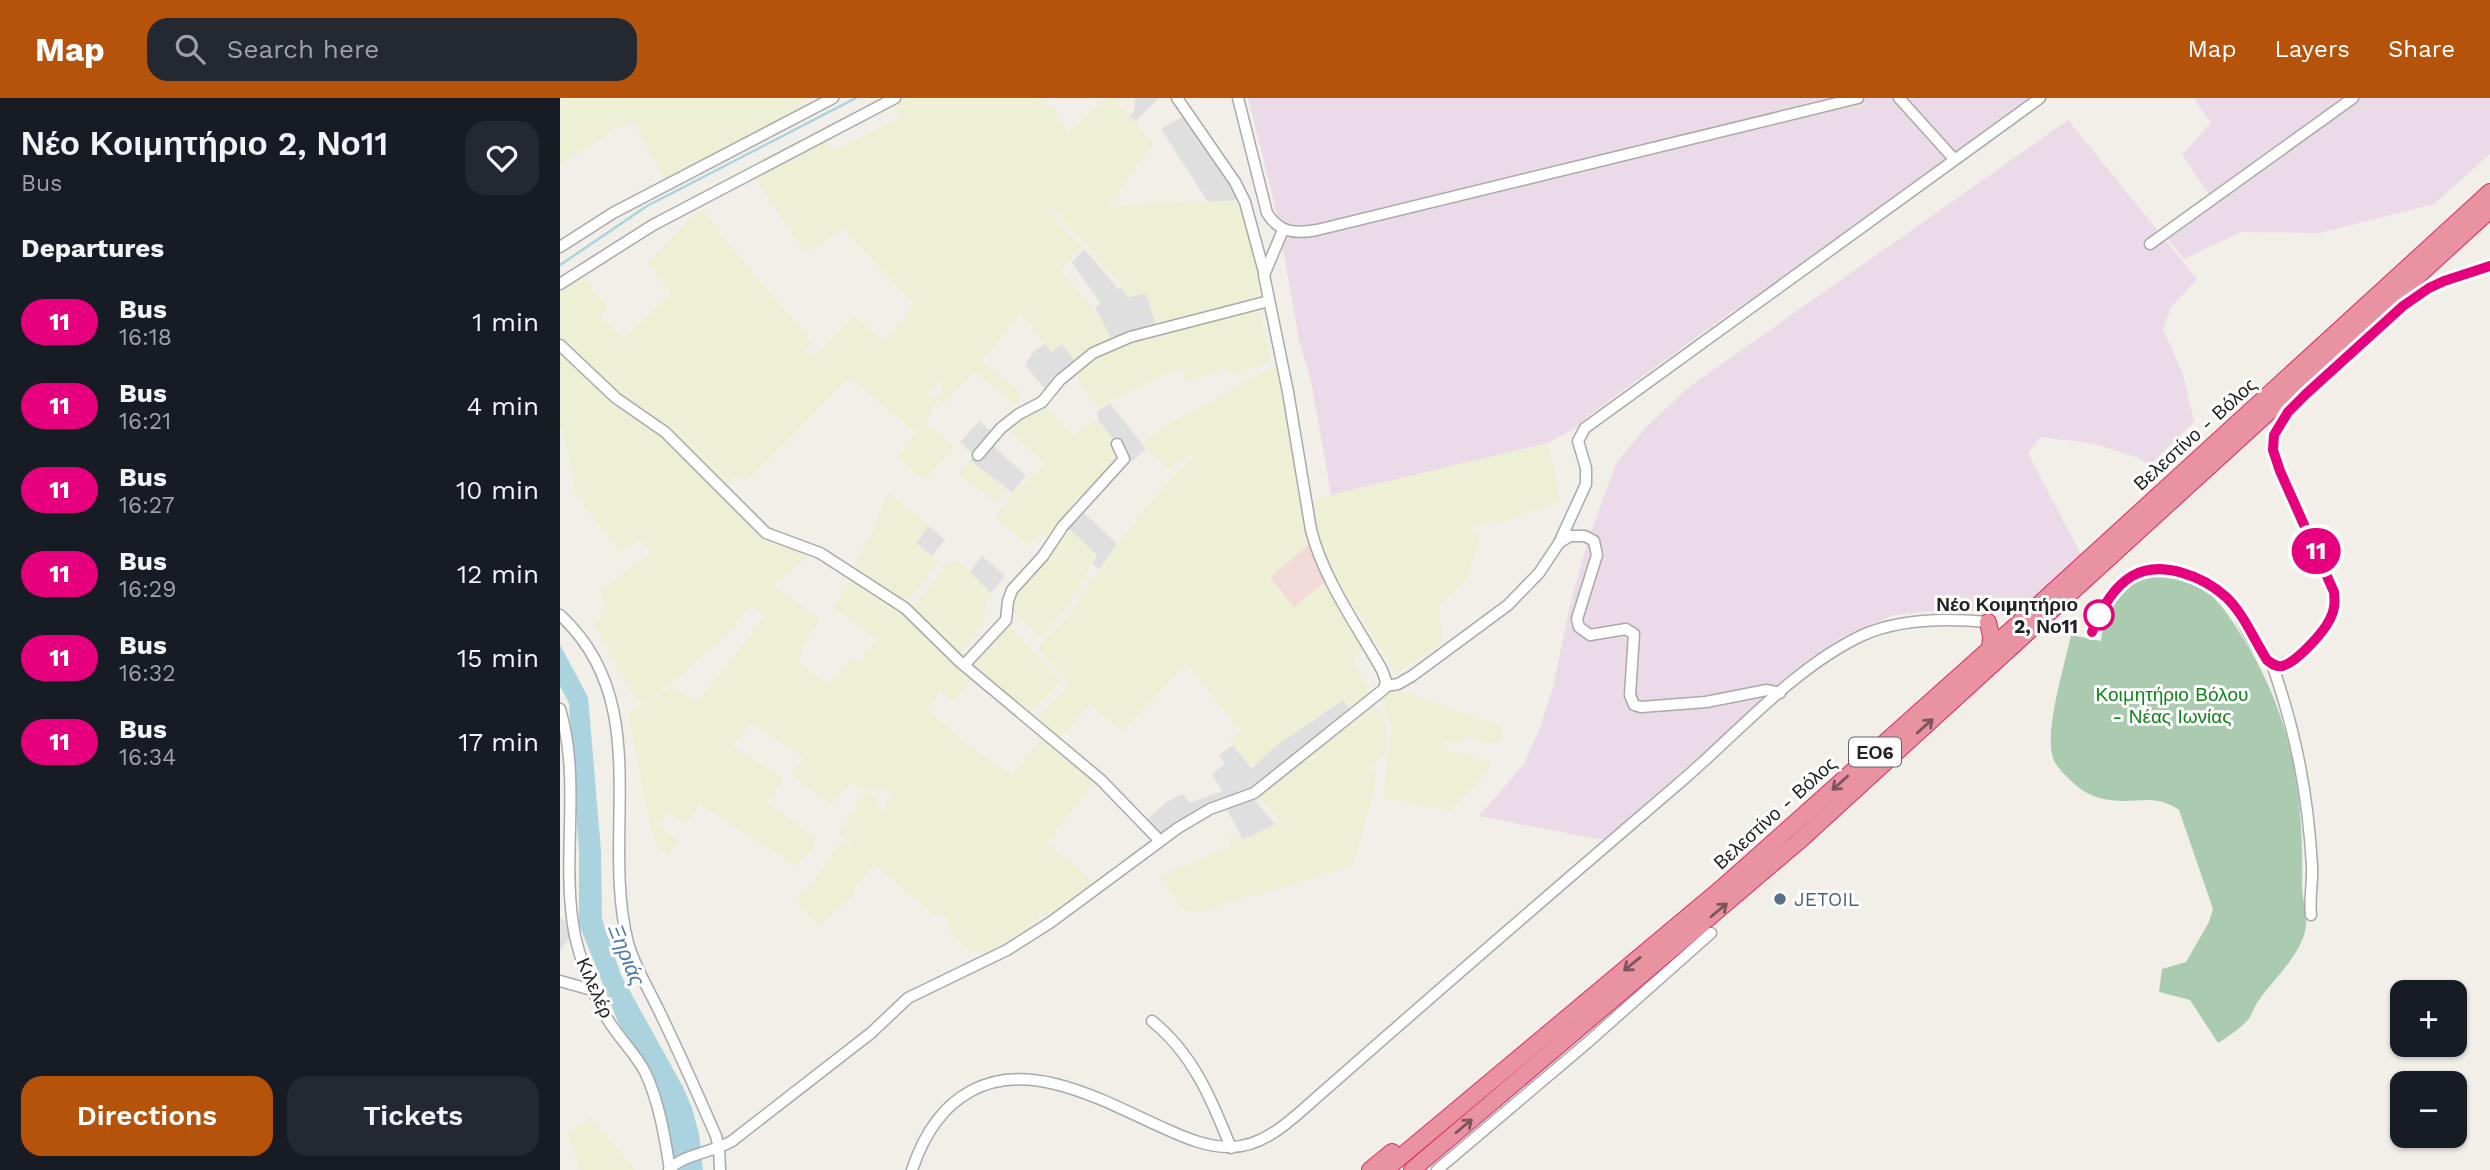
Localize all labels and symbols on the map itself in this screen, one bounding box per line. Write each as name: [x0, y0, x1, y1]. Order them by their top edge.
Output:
street label: Βελεστίνο - Βόλος: [2129, 373, 2261, 495]
line badge: 11: [2284, 528, 2348, 574]
place label: Νέο Κοιμητήριο 2, Νο11: [1936, 593, 2078, 638]
marker: Νέο Κοιμητήριο 2, Νο11: [2084, 600, 2114, 630]
park label: Κοιμητήριο Βόλου - Νέας Ιωνίας: [2096, 683, 2248, 728]
one-way arrow: [1916, 718, 1934, 734]
road number: ΕΟ6: [1849, 738, 1901, 766]
street label: Βελεστίνο - Βόλος: [1709, 752, 1841, 874]
one-way arrow: [1832, 775, 1850, 791]
place label: JETOIL: [1794, 888, 1859, 911]
marker: JETOIL: [1772, 891, 1788, 907]
one-way arrow: [1710, 903, 1728, 919]
water label: Ξηριάς: [603, 920, 651, 990]
street label: Κιλελέρ: [572, 954, 619, 1022]
one-way arrow: [1623, 957, 1641, 972]
one-way arrow: [1455, 1118, 1473, 1134]

